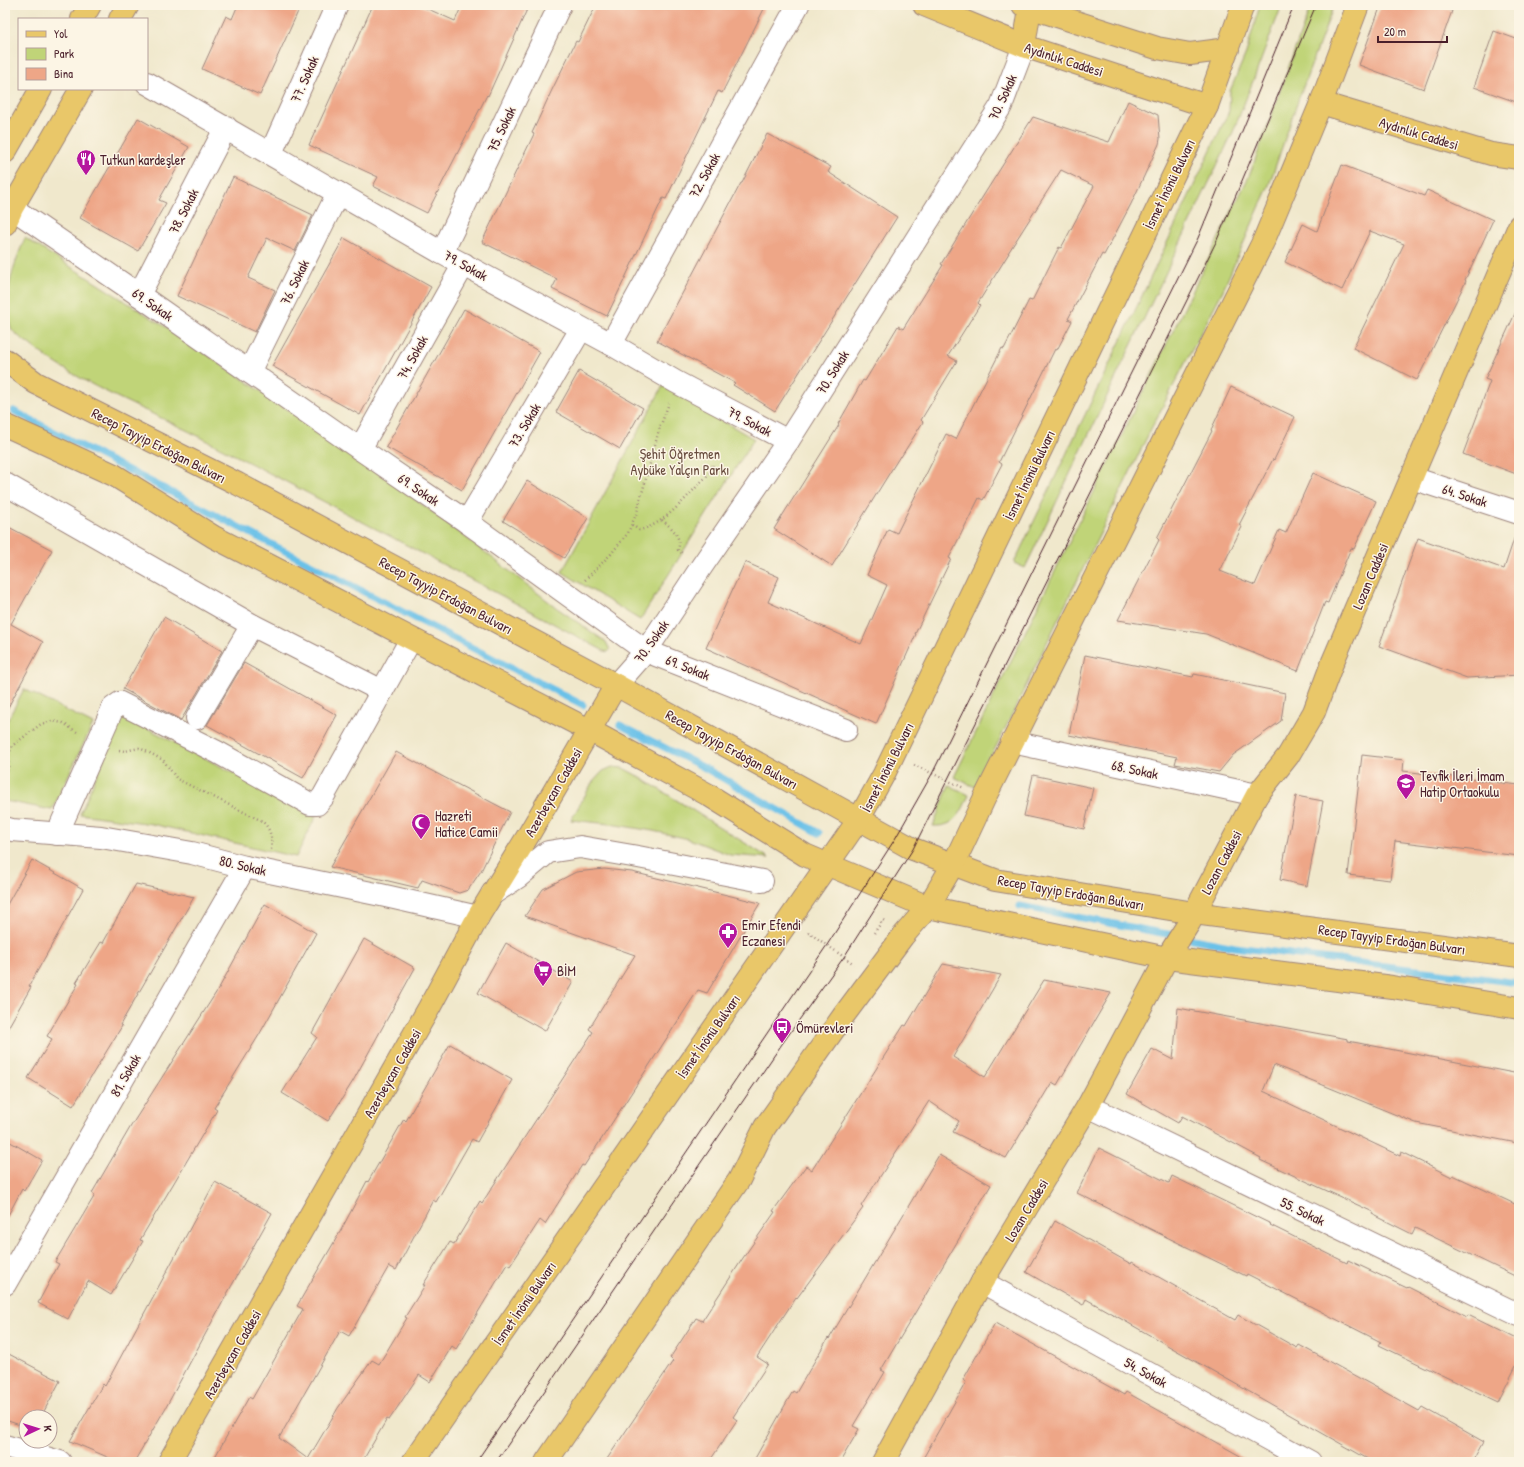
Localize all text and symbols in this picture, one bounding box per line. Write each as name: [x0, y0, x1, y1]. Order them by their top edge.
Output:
legend: [18, 18, 148, 90]
scale bar: [1378, 18, 1447, 44]
text: 20 m: [1384, 23, 1406, 40]
text: Yol: [54, 25, 68, 42]
street label: Aydınlık Caddesi: [1022, 37, 1106, 82]
text: Park: [54, 45, 74, 62]
street label: 77. Sokak: [285, 52, 323, 105]
text: Bina: [54, 65, 73, 82]
street label: 70. Sokak: [983, 71, 1021, 123]
street label: 75. Sokak: [482, 103, 520, 155]
street label: Aydınlık Caddesi: [1377, 112, 1461, 155]
street label: İsmet İnönü Bulvarı: [1139, 136, 1199, 232]
restaurant icon: Tutkun kardeşler: [75, 148, 97, 176]
street label: 72. Sokak: [684, 149, 724, 201]
place label: Tutkun kardeşler: [100, 150, 186, 169]
street label: 78. Sokak: [164, 185, 203, 237]
street label: 79. Sokak: [441, 245, 492, 285]
street label: 76. Sokak: [275, 256, 313, 308]
street label: 69. Sokak: [129, 283, 177, 325]
street label: 74. Sokak: [392, 331, 432, 382]
street label: 70. Sokak: [811, 346, 853, 398]
street label: 73. Sokak: [503, 399, 545, 451]
street label: 79. Sokak: [725, 401, 776, 441]
street label: Recep Tayyip Erdoğan Bulvarı: [88, 403, 229, 488]
street label: İsmet İnönü Bulvarı: [999, 427, 1059, 523]
park label: Şehit Öğretmen Aybüke Yalçın Parkı: [631, 444, 729, 480]
street label: 69. Sokak: [395, 468, 444, 510]
street label: 64. Sokak: [1440, 479, 1490, 511]
street label: Lozan Caddesi: [1348, 540, 1392, 612]
street label: Recep Tayyip Erdoğan Bulvarı: [376, 552, 516, 639]
street label: 70. Sokak: [629, 616, 673, 666]
street label: 69. Sokak: [663, 650, 713, 685]
street label: Recep Tayyip Erdoğan Bulvarı: [662, 705, 801, 794]
street label: İsmet İnönü Bulvarı: [856, 719, 918, 815]
street label: Azerbeycan Caddesi: [520, 744, 587, 840]
street label: 68. Sokak: [1110, 755, 1160, 783]
place label: Tevfik İleri İmam Hatip Ortaokulu: [1420, 766, 1505, 802]
school or university icon: Tevfik İleri İmam Hatip Ortaokulu: [1395, 772, 1417, 800]
place label: Hazreti Hatice Camii: [435, 806, 498, 841]
mosque icon: Hazreti Hatice Camii: [410, 812, 432, 840]
street label: Lozan Caddesi: [1196, 827, 1246, 897]
street label: 80. Sokak: [218, 850, 269, 880]
street label: Recep Tayyip Erdoğan Bulvarı: [996, 870, 1146, 915]
place label: Emir Efendi Eczanesi: [742, 915, 801, 950]
street label: Recep Tayyip Erdoğan Bulvarı: [1317, 919, 1467, 960]
pharmacy icon: Emir Efendi Eczanesi: [717, 921, 739, 949]
supermarket icon: BİM: [532, 959, 554, 987]
place label: BİM: [557, 961, 576, 980]
street label: İsmet İnönü Bulvarı: [672, 990, 744, 1082]
bus stop icon: Ömürevleri: [771, 1016, 793, 1044]
place label: Ömürevleri: [796, 1018, 853, 1037]
street label: Azerbeycan Caddesi: [359, 1025, 426, 1121]
street label: 81. Sokak: [105, 1050, 145, 1100]
street label: Lozan Caddesi: [1000, 1175, 1052, 1245]
street label: 55. Sokak: [1278, 1192, 1329, 1230]
street label: İsmet İnönü Bulvarı: [488, 1257, 560, 1349]
street label: Azerbeycan Caddesi: [199, 1306, 266, 1402]
street label: 54. Sokak: [1121, 1352, 1171, 1392]
north arrow: [18, 1409, 58, 1449]
text: K: [41, 1425, 55, 1432]

